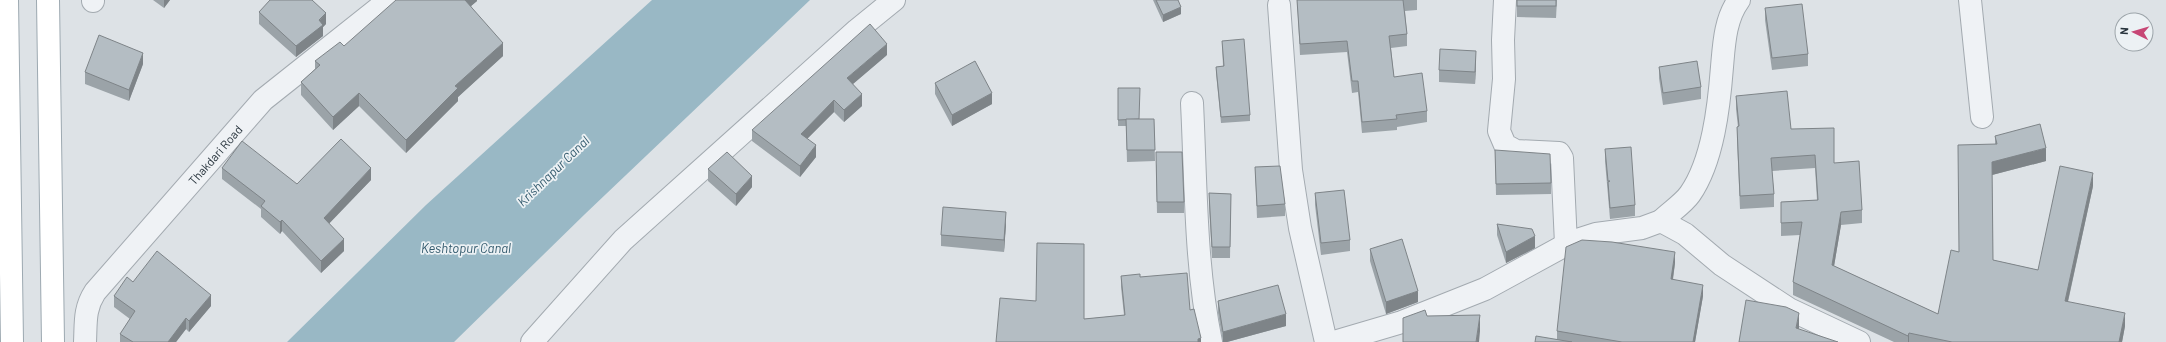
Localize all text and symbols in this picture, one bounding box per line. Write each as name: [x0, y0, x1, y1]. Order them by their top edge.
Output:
north arrow: [2114, 12, 2154, 52]
text: N: [2117, 27, 2130, 35]
street label: Thakdari Road: [185, 122, 245, 187]
water label: Krishnapur Canal: [514, 133, 592, 209]
water label: Keshtopur Canal: [421, 240, 511, 256]

